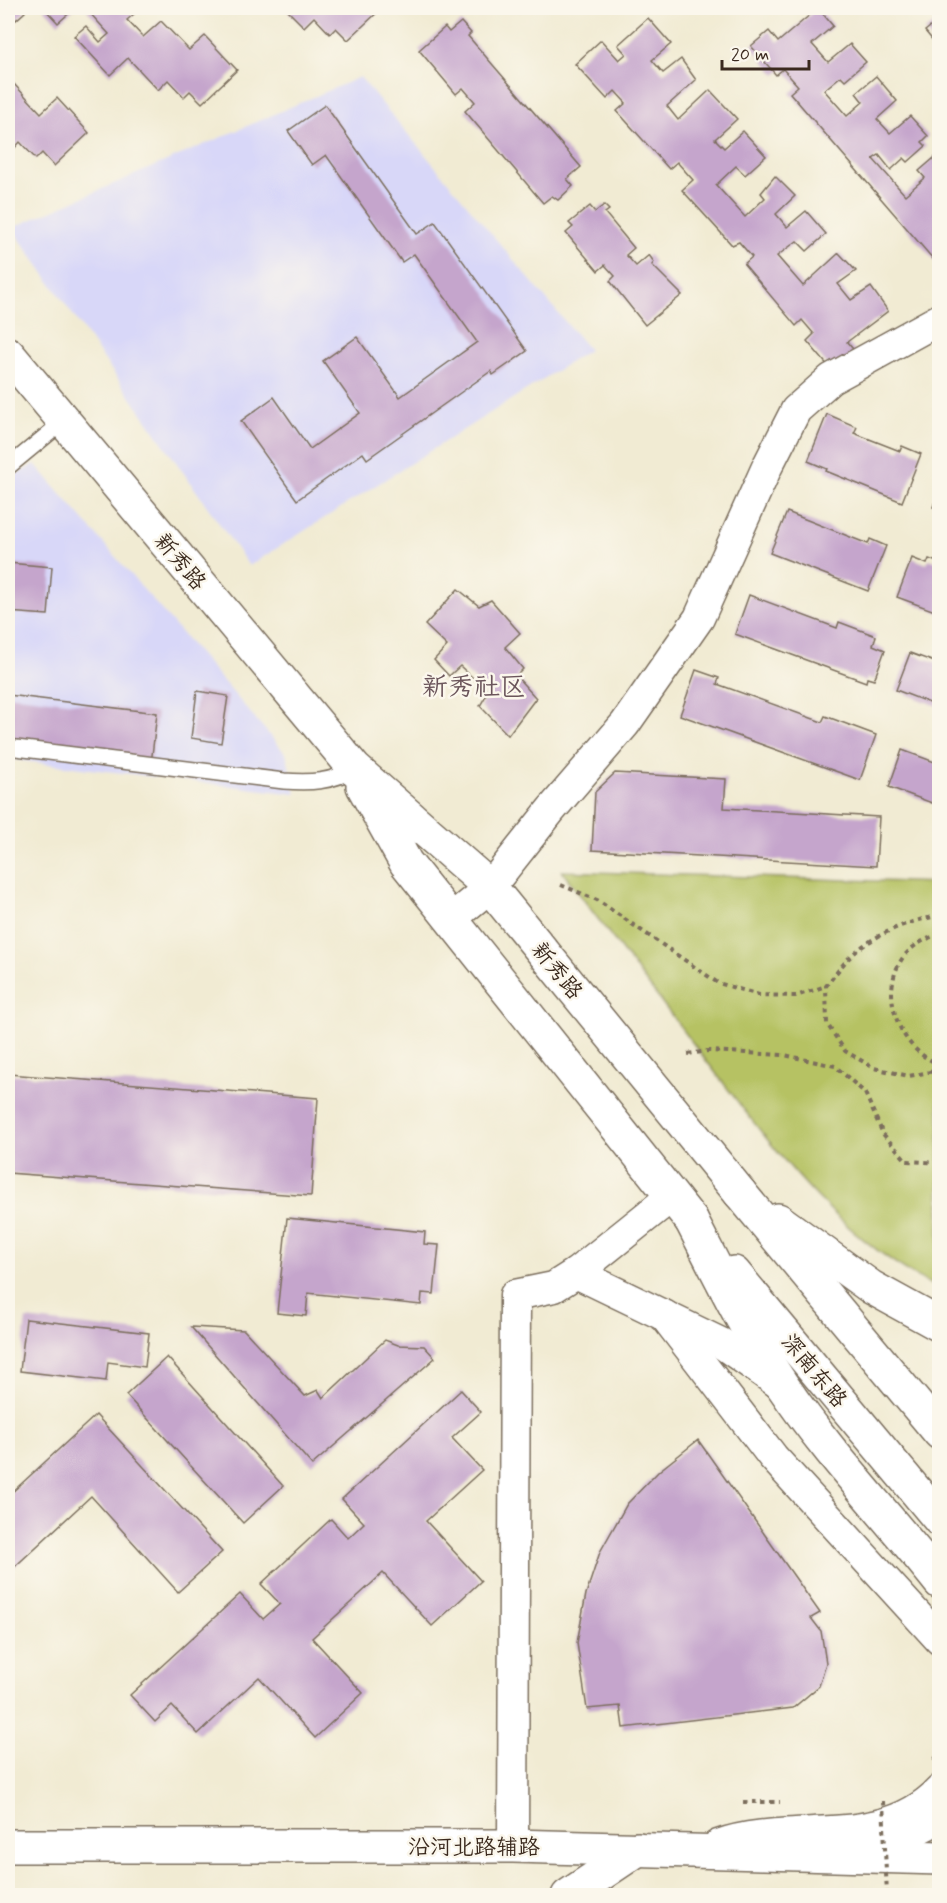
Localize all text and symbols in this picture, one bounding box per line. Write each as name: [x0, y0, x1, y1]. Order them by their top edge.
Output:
scale bar: [722, 33, 809, 71]
text: 20 m: [731, 43, 769, 67]
street label: 新秀路: [148, 528, 211, 597]
district label: 新秀社区: [422, 671, 526, 705]
street label: 新秀路: [525, 937, 588, 1006]
street label: 深南东路: [774, 1329, 852, 1414]
street label: 沿河北路辅路: [408, 1834, 540, 1862]

